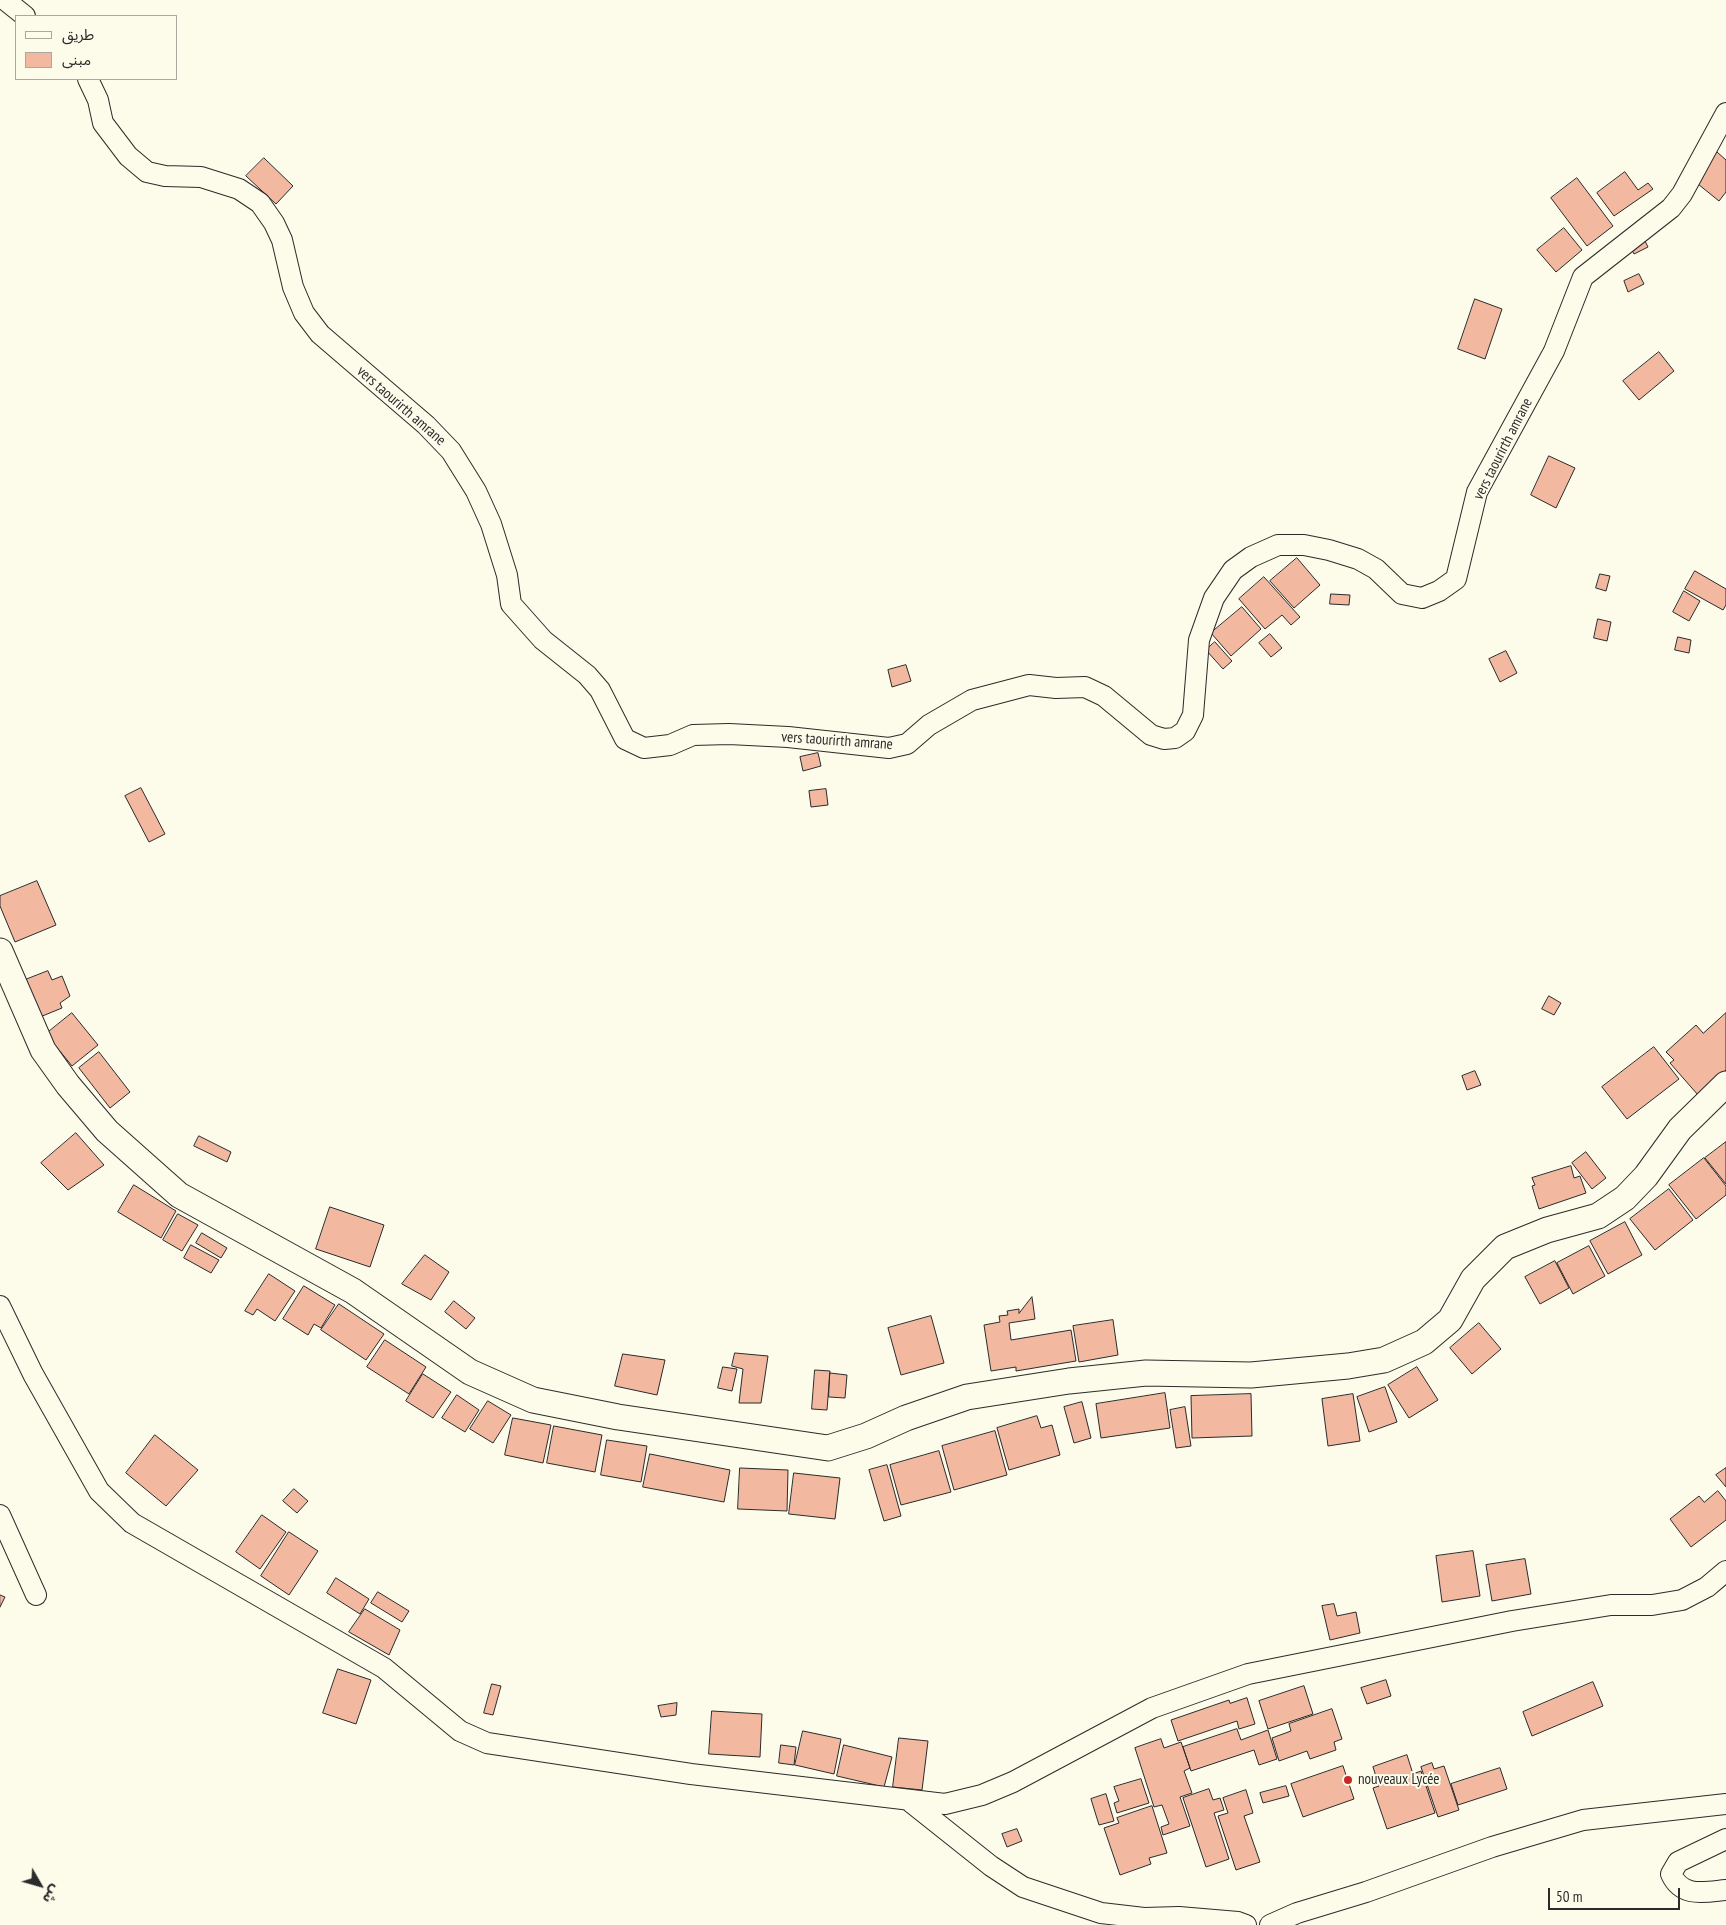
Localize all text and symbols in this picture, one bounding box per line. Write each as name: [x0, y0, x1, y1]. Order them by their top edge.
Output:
legend: [15, 15, 178, 80]
text: طريق: [62, 25, 94, 44]
text: مبنى: [62, 50, 91, 69]
street label: vers taourirth amrane: [353, 363, 449, 449]
street label: vers taourirth amrane: [1470, 395, 1536, 503]
street label: vers taourirth amrane: [781, 728, 893, 754]
place label: nouveaux Lycée: [1358, 1771, 1440, 1789]
marker: nouveaux Lycée: [1342, 1774, 1354, 1786]
north arrow: [15, 1860, 65, 1910]
scale bar: [1551, 1878, 1684, 1910]
text: ش: [39, 1881, 65, 1907]
text: 50 m: [1556, 1887, 1582, 1906]

